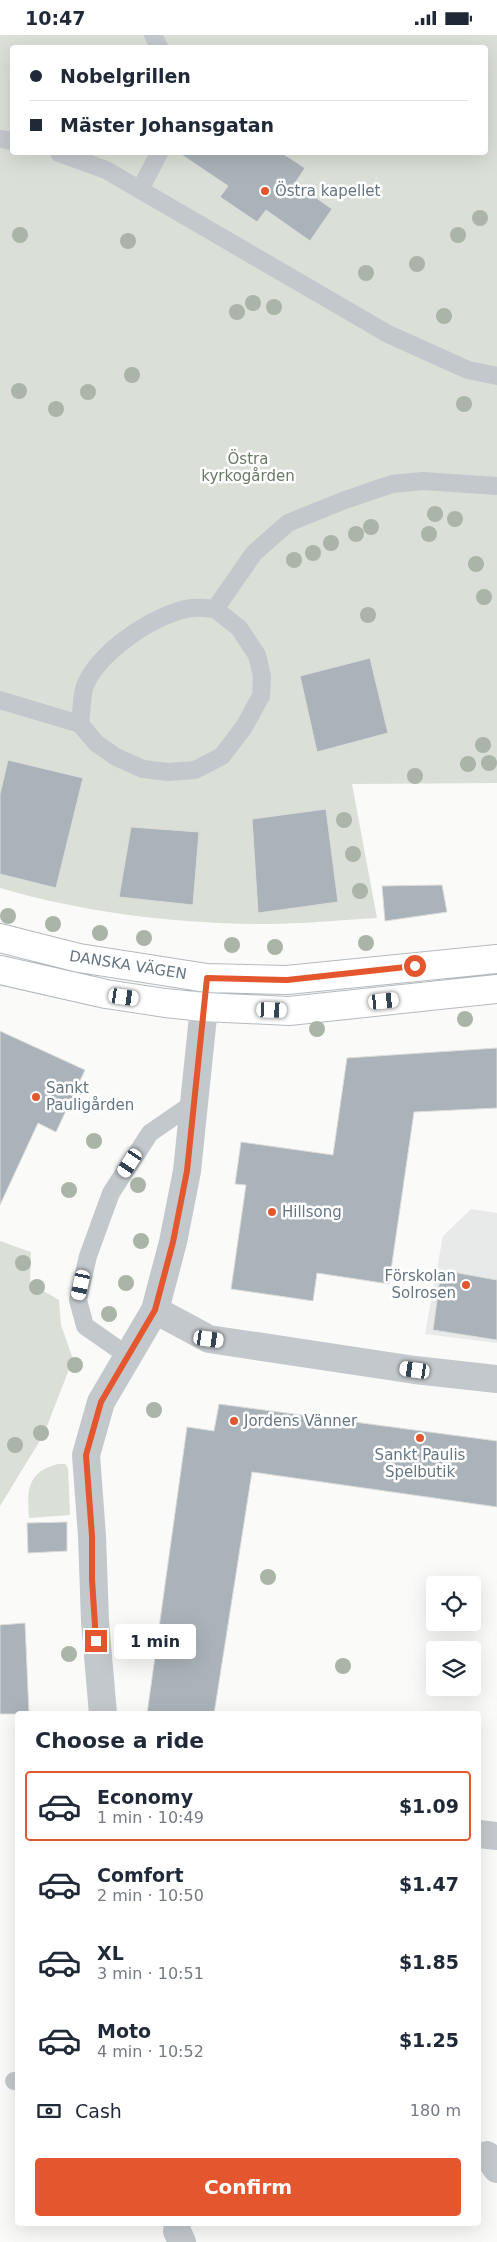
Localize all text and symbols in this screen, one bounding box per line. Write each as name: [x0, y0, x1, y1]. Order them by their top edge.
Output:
text: 10:47: [25, 7, 85, 29]
text: Nobelgrillen: [60, 65, 191, 87]
text: Mäster Johansgatan: [60, 114, 274, 136]
place label: Östra kapellet: [275, 181, 381, 200]
marker: Östra kapellet: [259, 185, 271, 197]
park label: Östra kyrkogården: [201, 449, 295, 485]
street label: DANSKA VÄGEN: [68, 946, 188, 983]
route start: [404, 955, 426, 977]
car: [108, 987, 139, 1007]
car: [368, 992, 399, 1010]
car: [256, 1002, 287, 1018]
place label: Sankt Pauligården: [46, 1079, 134, 1114]
marker: Sankt Pauligården: [30, 1091, 42, 1103]
car: [115, 1146, 144, 1180]
place label: Hillsong: [282, 1203, 342, 1221]
marker: Hillsong: [266, 1206, 278, 1218]
place label: Förskolan Solrosen: [385, 1267, 456, 1302]
car: [70, 1269, 91, 1301]
marker: Förskolan Solrosen: [460, 1279, 472, 1291]
car: [193, 1329, 224, 1349]
car: [399, 1360, 430, 1380]
place label: Jordens Vänner: [243, 1412, 358, 1430]
marker: Jordens Vänner: [228, 1415, 240, 1427]
marker: Sankt Paulis Spelbutik: [414, 1432, 426, 1444]
place label: Sankt Paulis Spelbutik: [375, 1446, 466, 1481]
map controls: [426, 1576, 481, 1696]
button: locate: [426, 1576, 481, 1631]
callout: 1 min: [114, 1623, 196, 1659]
route end: [85, 1630, 107, 1652]
text: 1 min: [130, 1632, 180, 1651]
button: layers: [426, 1641, 481, 1696]
text: Choose a ride: [35, 1728, 204, 1753]
icon: car: [37, 1784, 82, 1829]
text: Economy: [97, 1786, 193, 1808]
text: $1.09: [399, 1795, 459, 1817]
text: 1 min · 10:49: [97, 1808, 204, 1827]
icon: car: [37, 1862, 82, 1907]
text: Comfort: [97, 1864, 184, 1886]
text: $1.47: [399, 1873, 459, 1895]
text: 2 min · 10:50: [97, 1886, 204, 1905]
icon: car: [37, 1940, 82, 1985]
text: XL: [97, 1942, 124, 1964]
text: $1.85: [399, 1951, 459, 1973]
text: 3 min · 10:51: [97, 1964, 204, 1983]
icon: car: [37, 2018, 82, 2063]
text: Moto: [97, 2020, 151, 2042]
text: $1.25: [399, 2029, 459, 2051]
text: 4 min · 10:52: [97, 2042, 204, 2061]
icon: cash: [35, 2097, 63, 2125]
text: Cash: [75, 2100, 122, 2122]
text: 180 m: [410, 2101, 461, 2120]
button: Confirm: [35, 2158, 461, 2216]

